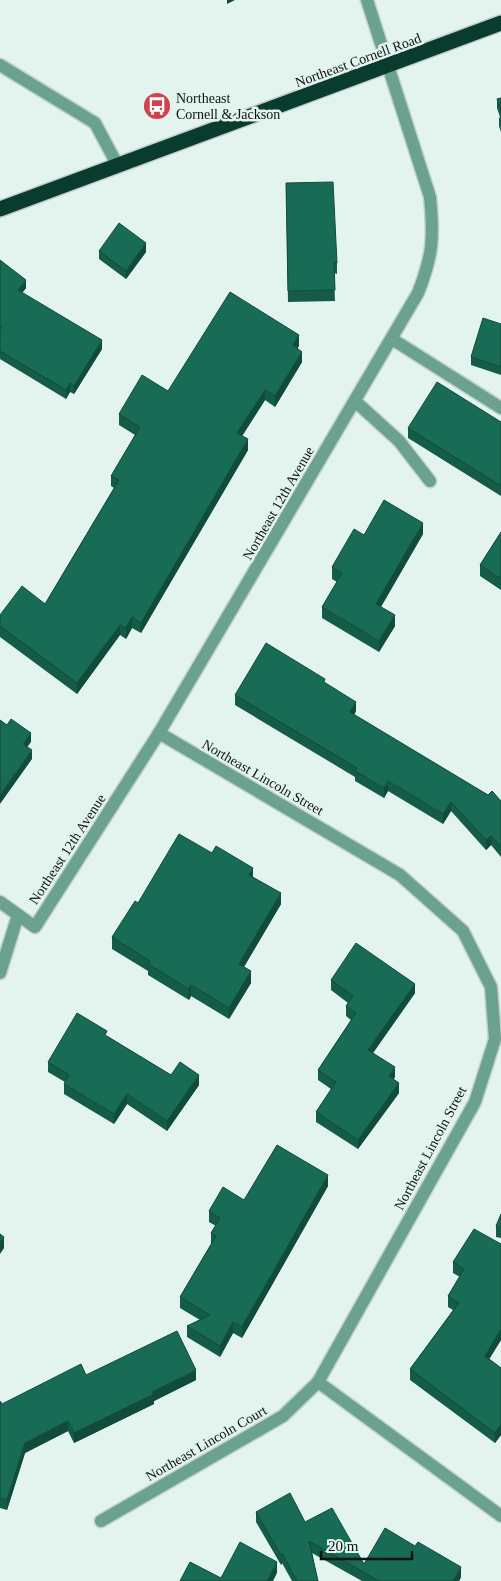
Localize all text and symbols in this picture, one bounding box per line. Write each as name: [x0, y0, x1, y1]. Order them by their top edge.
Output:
street label: Northeast Cornell Road: [293, 31, 423, 90]
bus stop icon: Northeast Cornell & Jackson: [142, 91, 172, 121]
place label: Northeast Cornell & Jackson: [176, 91, 280, 122]
street label: Northeast 12th Avenue: [240, 444, 317, 562]
street label: Northeast Lincoln Street: [199, 737, 326, 818]
street label: Northeast 12th Avenue: [26, 791, 109, 907]
street label: Northeast Lincoln Street: [392, 1084, 469, 1213]
street label: Northeast Lincoln Court: [143, 1403, 269, 1484]
scale bar: [321, 1528, 412, 1560]
text: 20 m: [328, 1538, 359, 1554]

